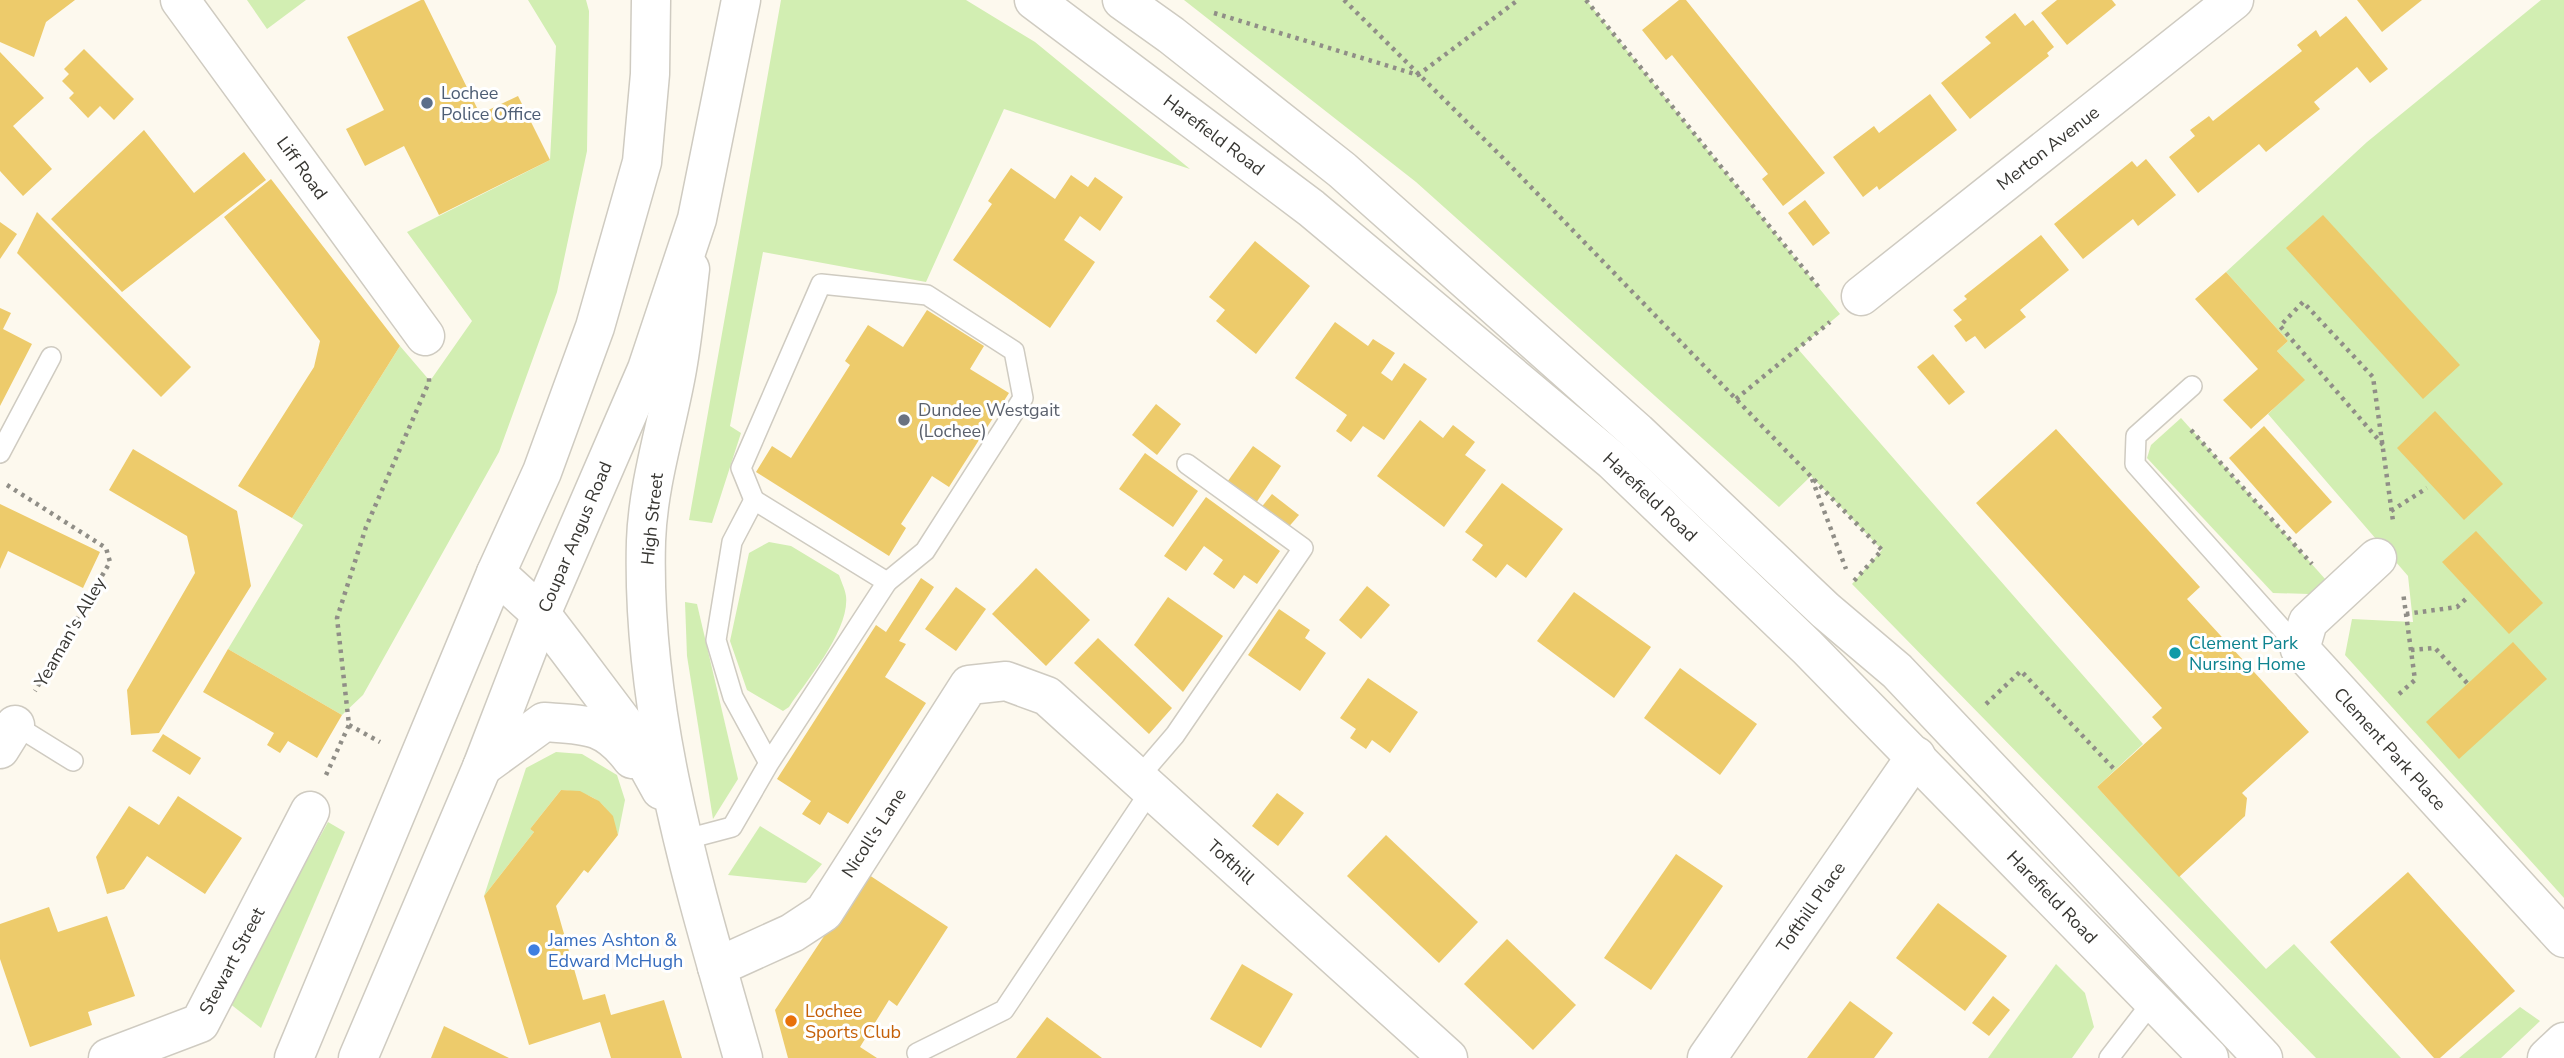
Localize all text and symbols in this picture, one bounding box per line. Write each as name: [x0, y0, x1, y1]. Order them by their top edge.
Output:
place label: Lochee Police Office: [441, 81, 541, 126]
street label: Harefield Road: [1158, 89, 1270, 181]
marker: Lochee Police Office: [419, 95, 435, 111]
street label: Merton Avenue: [1992, 100, 2104, 196]
street label: Liff Road: [271, 132, 333, 204]
place label: Dundee Westgait (Lochee): [918, 398, 1060, 443]
marker: Dundee Westgait (Lochee): [896, 412, 912, 428]
street label: Harefield Road: [1598, 447, 1702, 547]
street label: Coupar Angus Road: [532, 458, 618, 616]
street label: High Street: [635, 471, 669, 566]
street label: Yeaman's Alley: [28, 572, 112, 692]
place label: Clement Park Nursing Home: [2189, 631, 2306, 676]
marker: Clement Park Nursing Home: [2167, 645, 2183, 661]
street label: Clement Park Place: [2328, 682, 2452, 816]
street label: Nicoll's Lane: [836, 784, 912, 882]
street label: Tofthill: [1202, 834, 1260, 890]
street label: Harefield Road: [2001, 845, 2103, 949]
street label: Tofthill Place: [1771, 857, 1851, 957]
street label: Stewart Street: [194, 903, 271, 1019]
place label: James Ashton & Edward McHugh: [547, 928, 683, 973]
marker: James Ashton & Edward McHugh: [526, 942, 542, 958]
place label: Lochee Sports Club: [805, 999, 901, 1044]
marker: Lochee Sports Club: [783, 1013, 799, 1029]

